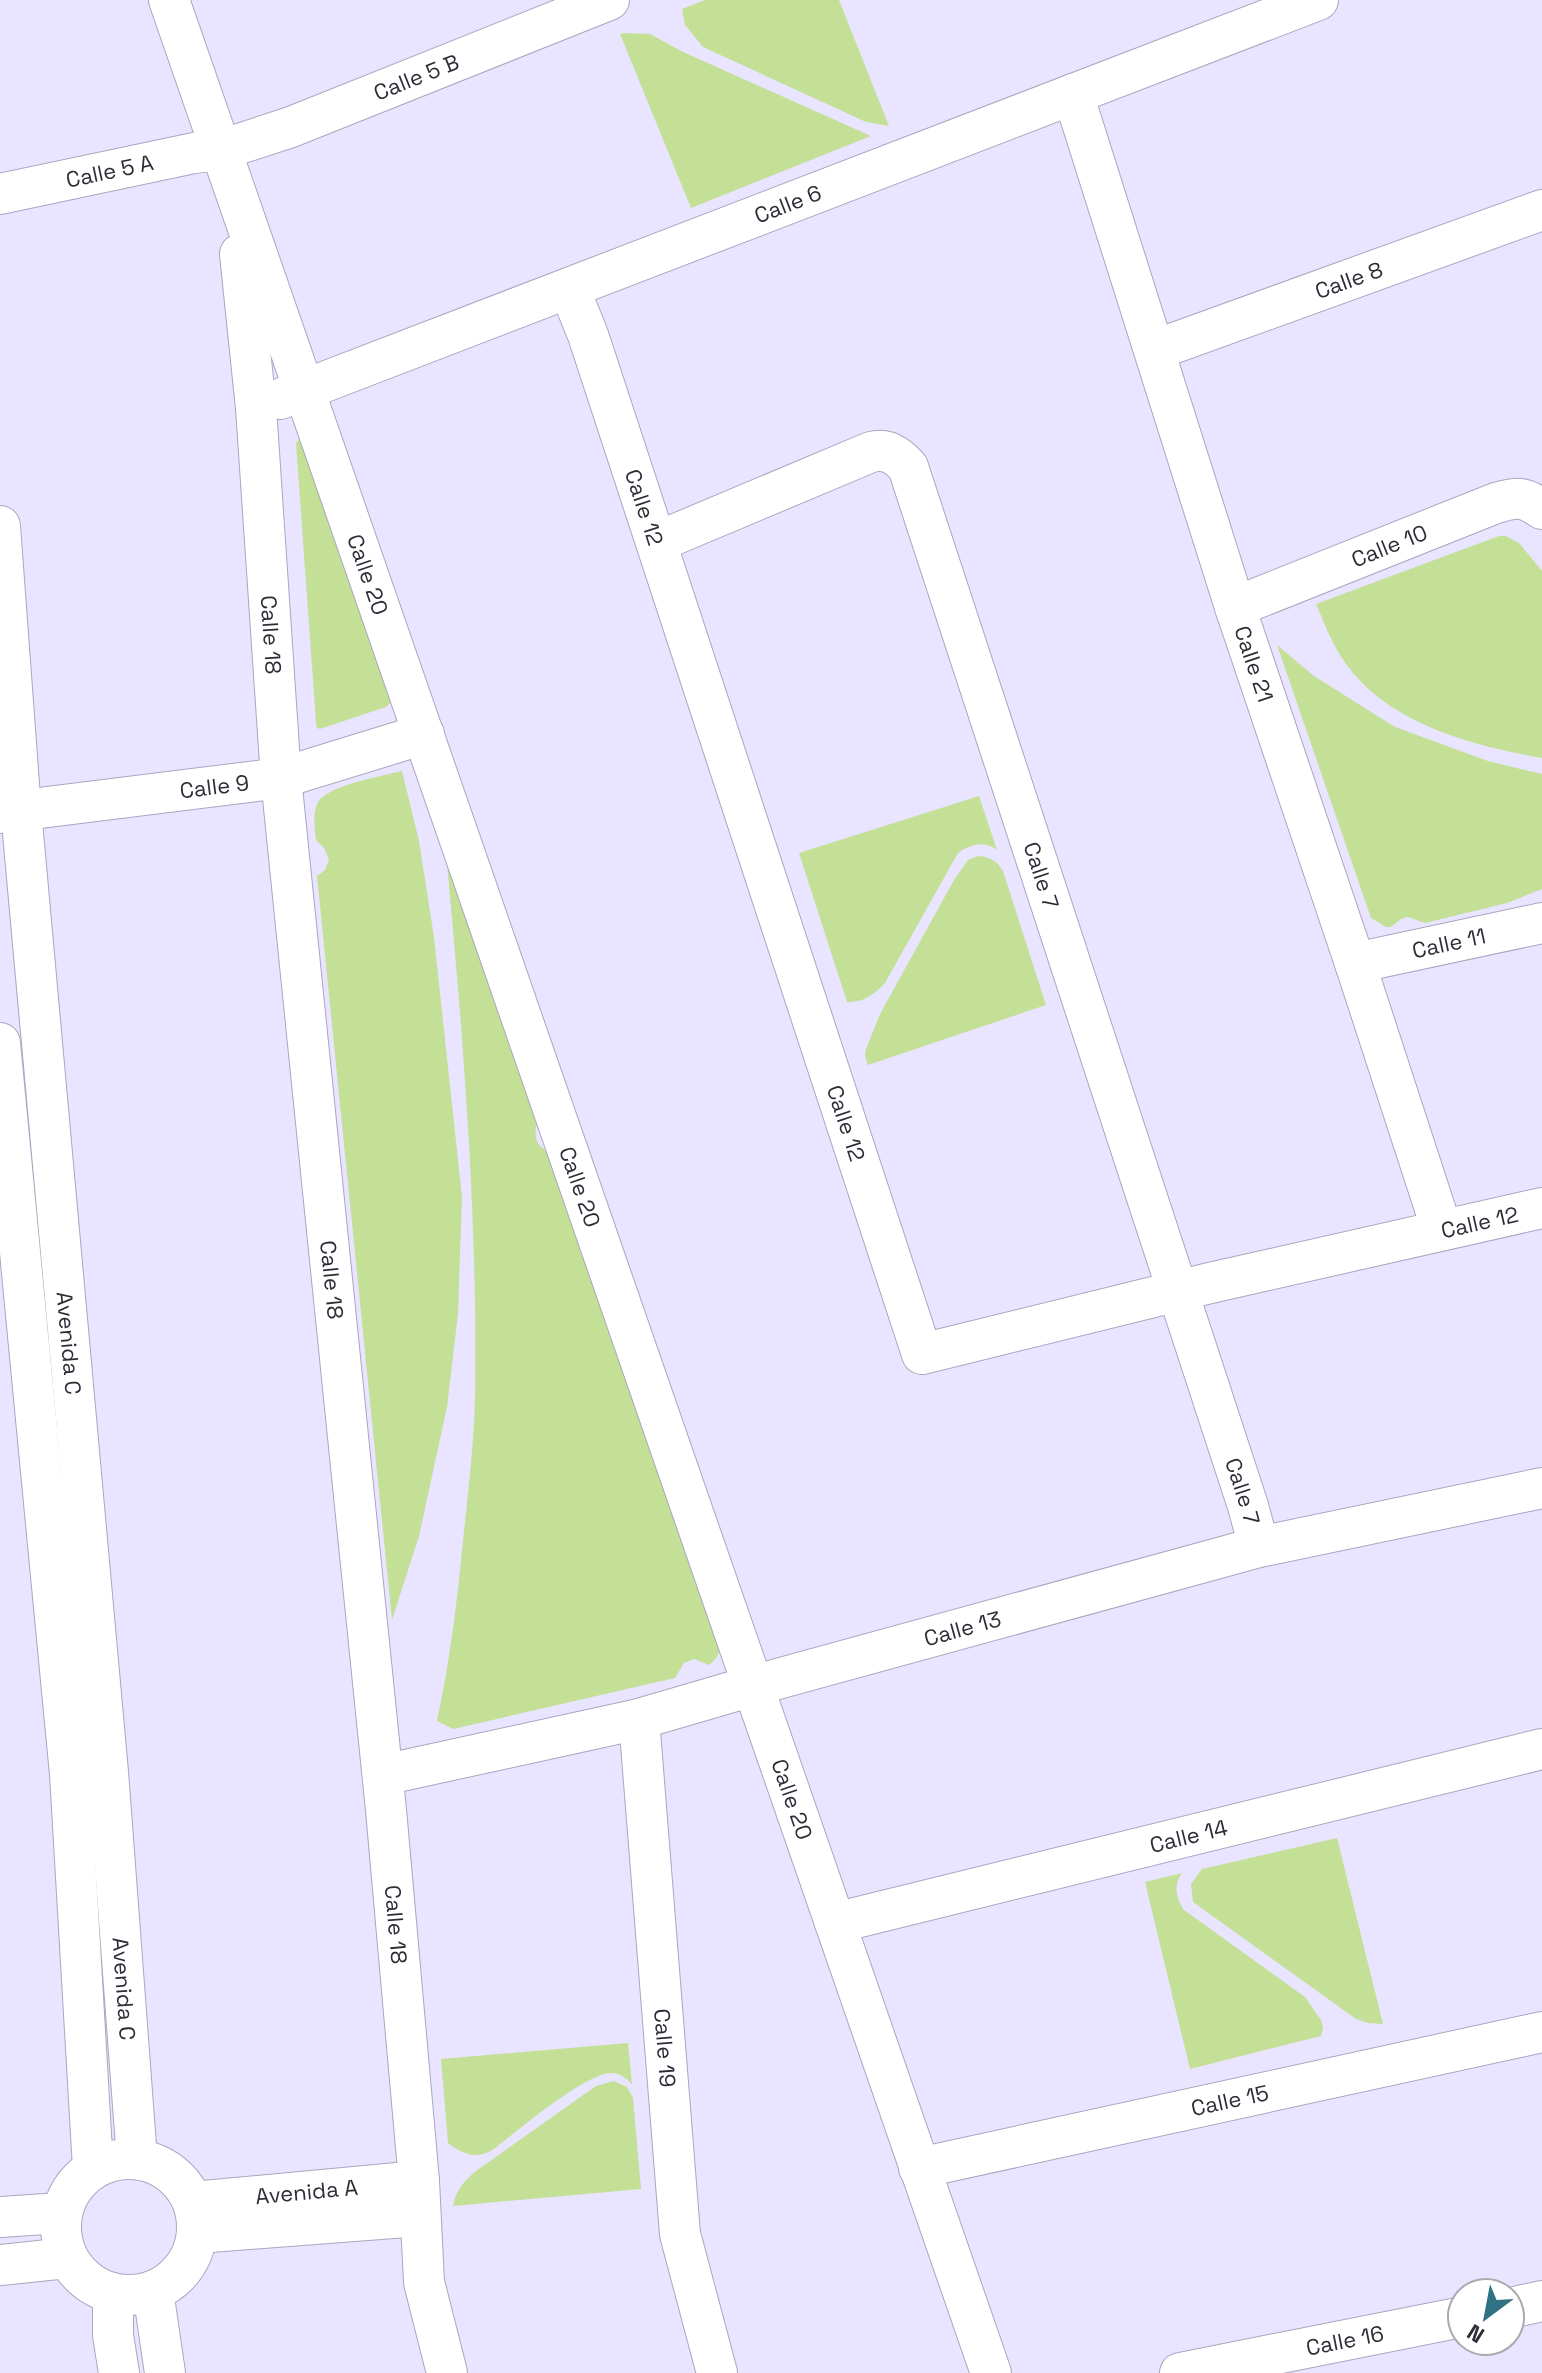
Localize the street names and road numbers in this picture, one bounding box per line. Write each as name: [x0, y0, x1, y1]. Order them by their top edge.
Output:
street label: Calle 5 B: [369, 47, 463, 107]
street label: Calle 5 A: [63, 148, 156, 194]
street label: Calle 6: [750, 178, 825, 229]
street label: Calle 8: [1311, 255, 1386, 305]
street label: Calle 12: [619, 466, 670, 549]
street label: Calle 10: [1347, 518, 1431, 573]
street label: Calle 20: [341, 530, 395, 619]
street label: Calle 18: [255, 594, 288, 675]
street label: Calle 21: [1228, 622, 1280, 706]
street label: Calle 9: [178, 768, 251, 805]
street label: Calle 7: [1018, 838, 1066, 912]
street label: Calle 11: [1409, 921, 1488, 964]
street label: Calle 12: [821, 1081, 872, 1165]
street label: Calle 20: [553, 1143, 607, 1231]
street label: Calle 12: [1438, 1200, 1521, 1244]
street label: Calle 18: [314, 1239, 350, 1321]
street label: Avenida C: [51, 1290, 88, 1396]
street label: Calle 7: [1219, 1454, 1266, 1528]
street label: Calle 13: [921, 1604, 1004, 1652]
street label: Calle 20: [765, 1755, 819, 1843]
street label: Calle 14: [1147, 1813, 1230, 1859]
street label: Calle 18: [379, 1884, 414, 1965]
street label: Avenida C: [106, 1936, 142, 2041]
street label: Calle 19: [648, 2008, 682, 2088]
street label: Calle 15: [1188, 2078, 1271, 2122]
street label: Avenida A: [254, 2173, 359, 2210]
street label: Calle 16: [1303, 2319, 1386, 2362]

